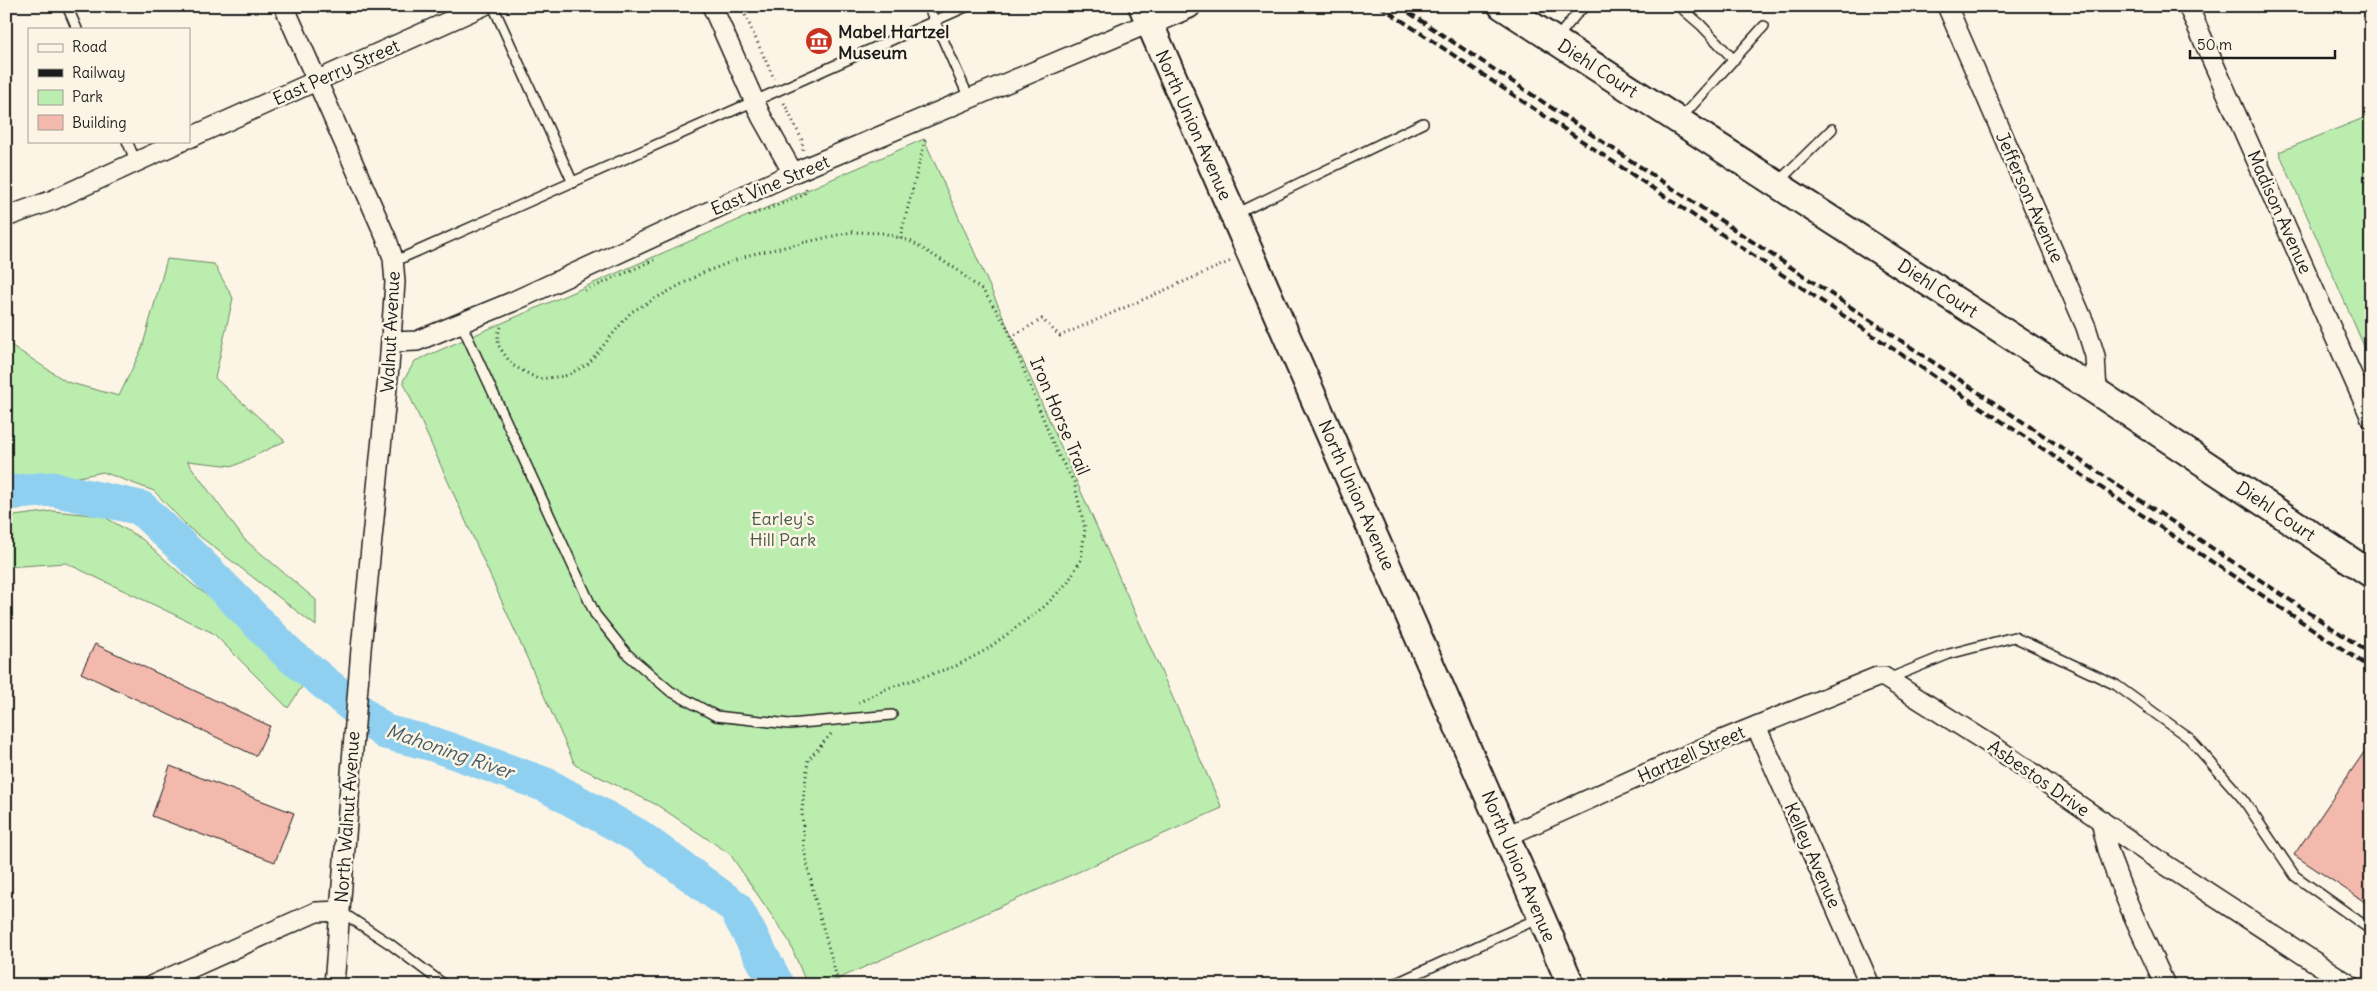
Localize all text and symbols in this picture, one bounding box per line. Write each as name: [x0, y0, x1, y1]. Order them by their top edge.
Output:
place label: Mabel Hartzel Museum: [838, 20, 949, 64]
museum icon: Mabel Hartzel Museum: [804, 26, 834, 56]
legend: [28, 28, 190, 142]
scale bar: [2190, 28, 2334, 60]
street label: East Perry Street: [269, 34, 403, 110]
street label: Diehl Court: [1554, 34, 1642, 102]
text: 50 m: [2197, 35, 2232, 54]
text: Road: [72, 37, 107, 56]
street label: North Union Avenue: [1151, 46, 1237, 204]
text: Railway: [72, 63, 126, 82]
text: Park: [72, 87, 103, 106]
text: Building: [72, 113, 127, 132]
street label: Jefferson Avenue: [1991, 128, 2069, 266]
street label: Madison Avenue: [2243, 147, 2317, 277]
street label: East Vine Street: [707, 150, 833, 220]
street label: Diehl Court: [1894, 254, 1982, 322]
street label: Walnut Avenue: [375, 271, 405, 393]
street label: Iron Horse Trail: [1025, 354, 1095, 478]
street label: North Union Avenue: [1314, 416, 1400, 574]
street label: Diehl Court: [2232, 476, 2320, 546]
park label: Earley's Hill Park: [750, 507, 816, 551]
water label: Mahoning River: [383, 718, 519, 785]
street label: Hartzell Street: [1634, 720, 1748, 788]
street label: North Walnut Avenue: [330, 730, 364, 904]
street label: Asbestos Drive: [1984, 735, 2094, 821]
street label: North Union Avenue: [1477, 787, 1561, 945]
street label: Kelley Avenue: [1780, 799, 1846, 911]

